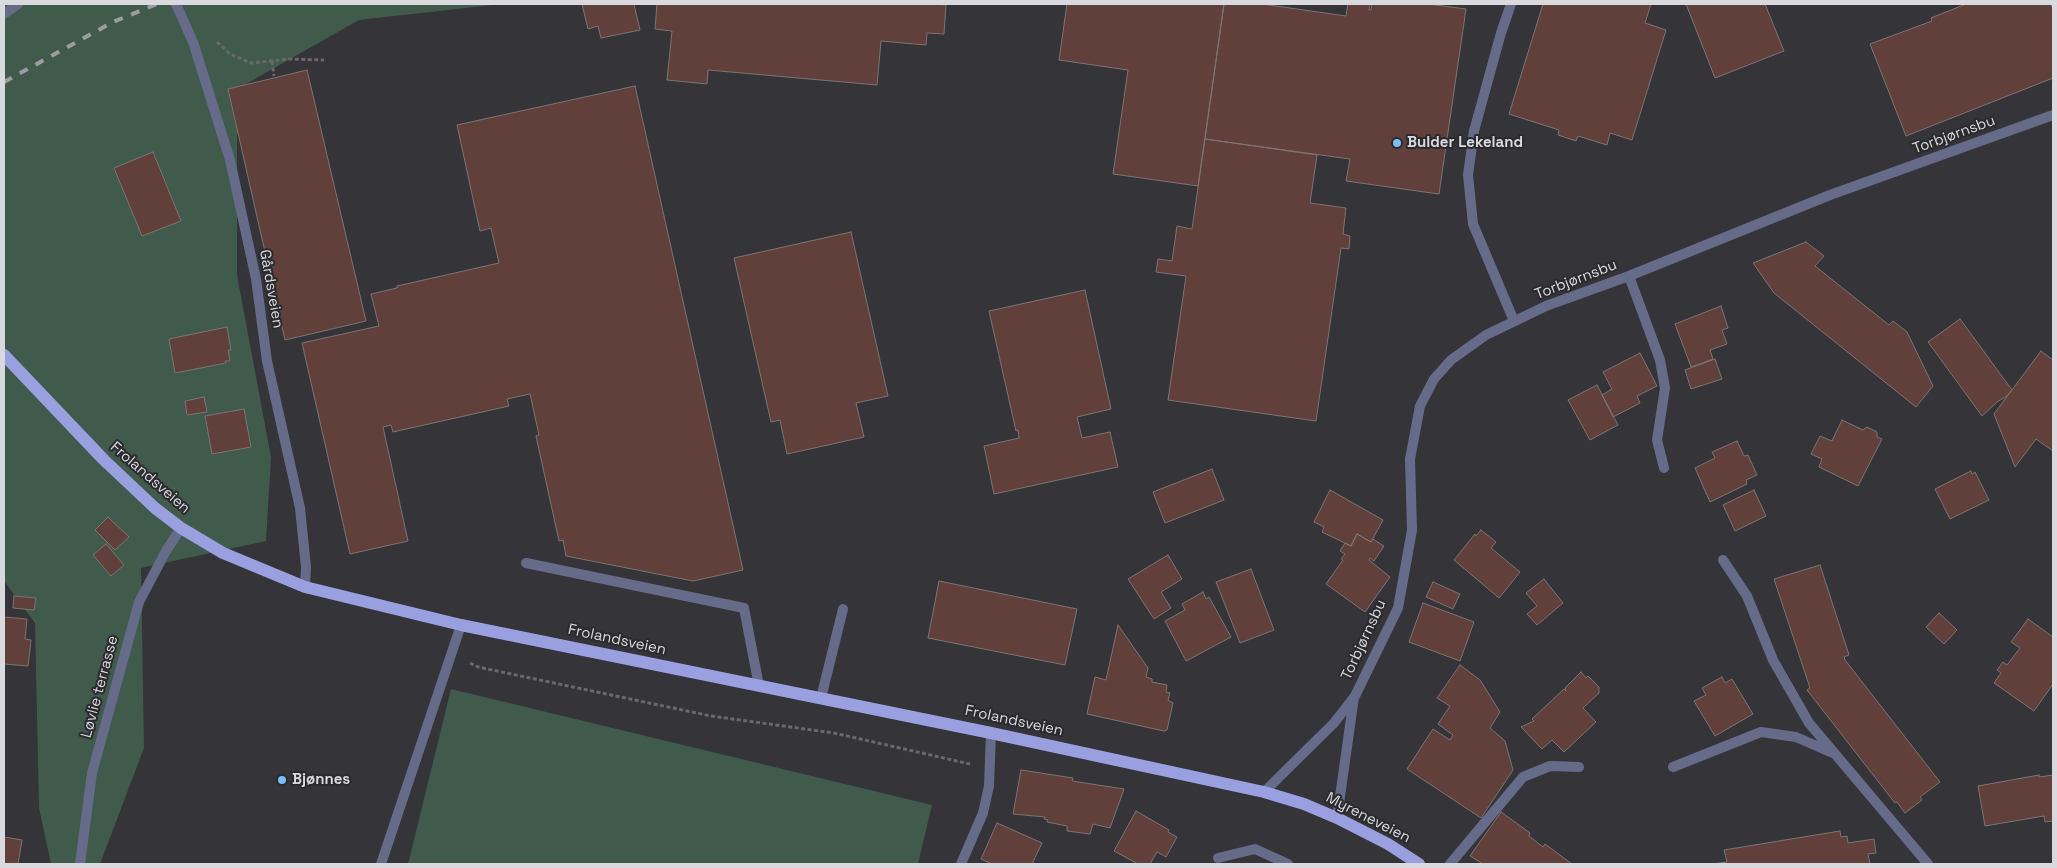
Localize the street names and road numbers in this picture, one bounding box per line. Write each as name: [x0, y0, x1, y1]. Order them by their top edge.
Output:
street label: Torbjørnsbu: [1910, 112, 1998, 158]
street label: Gårdsveien: [255, 248, 287, 330]
street label: Torbjørnsbu: [1532, 256, 1620, 304]
street label: Frolandsveien: [106, 438, 194, 518]
street label: Torbjørnsbu: [1338, 597, 1390, 683]
street label: Frolandsveien: [566, 621, 668, 659]
street label: Løvlie terrasse: [78, 634, 122, 740]
street label: Frolandsveien: [963, 702, 1065, 740]
street label: Myreneveien: [1323, 789, 1413, 847]

